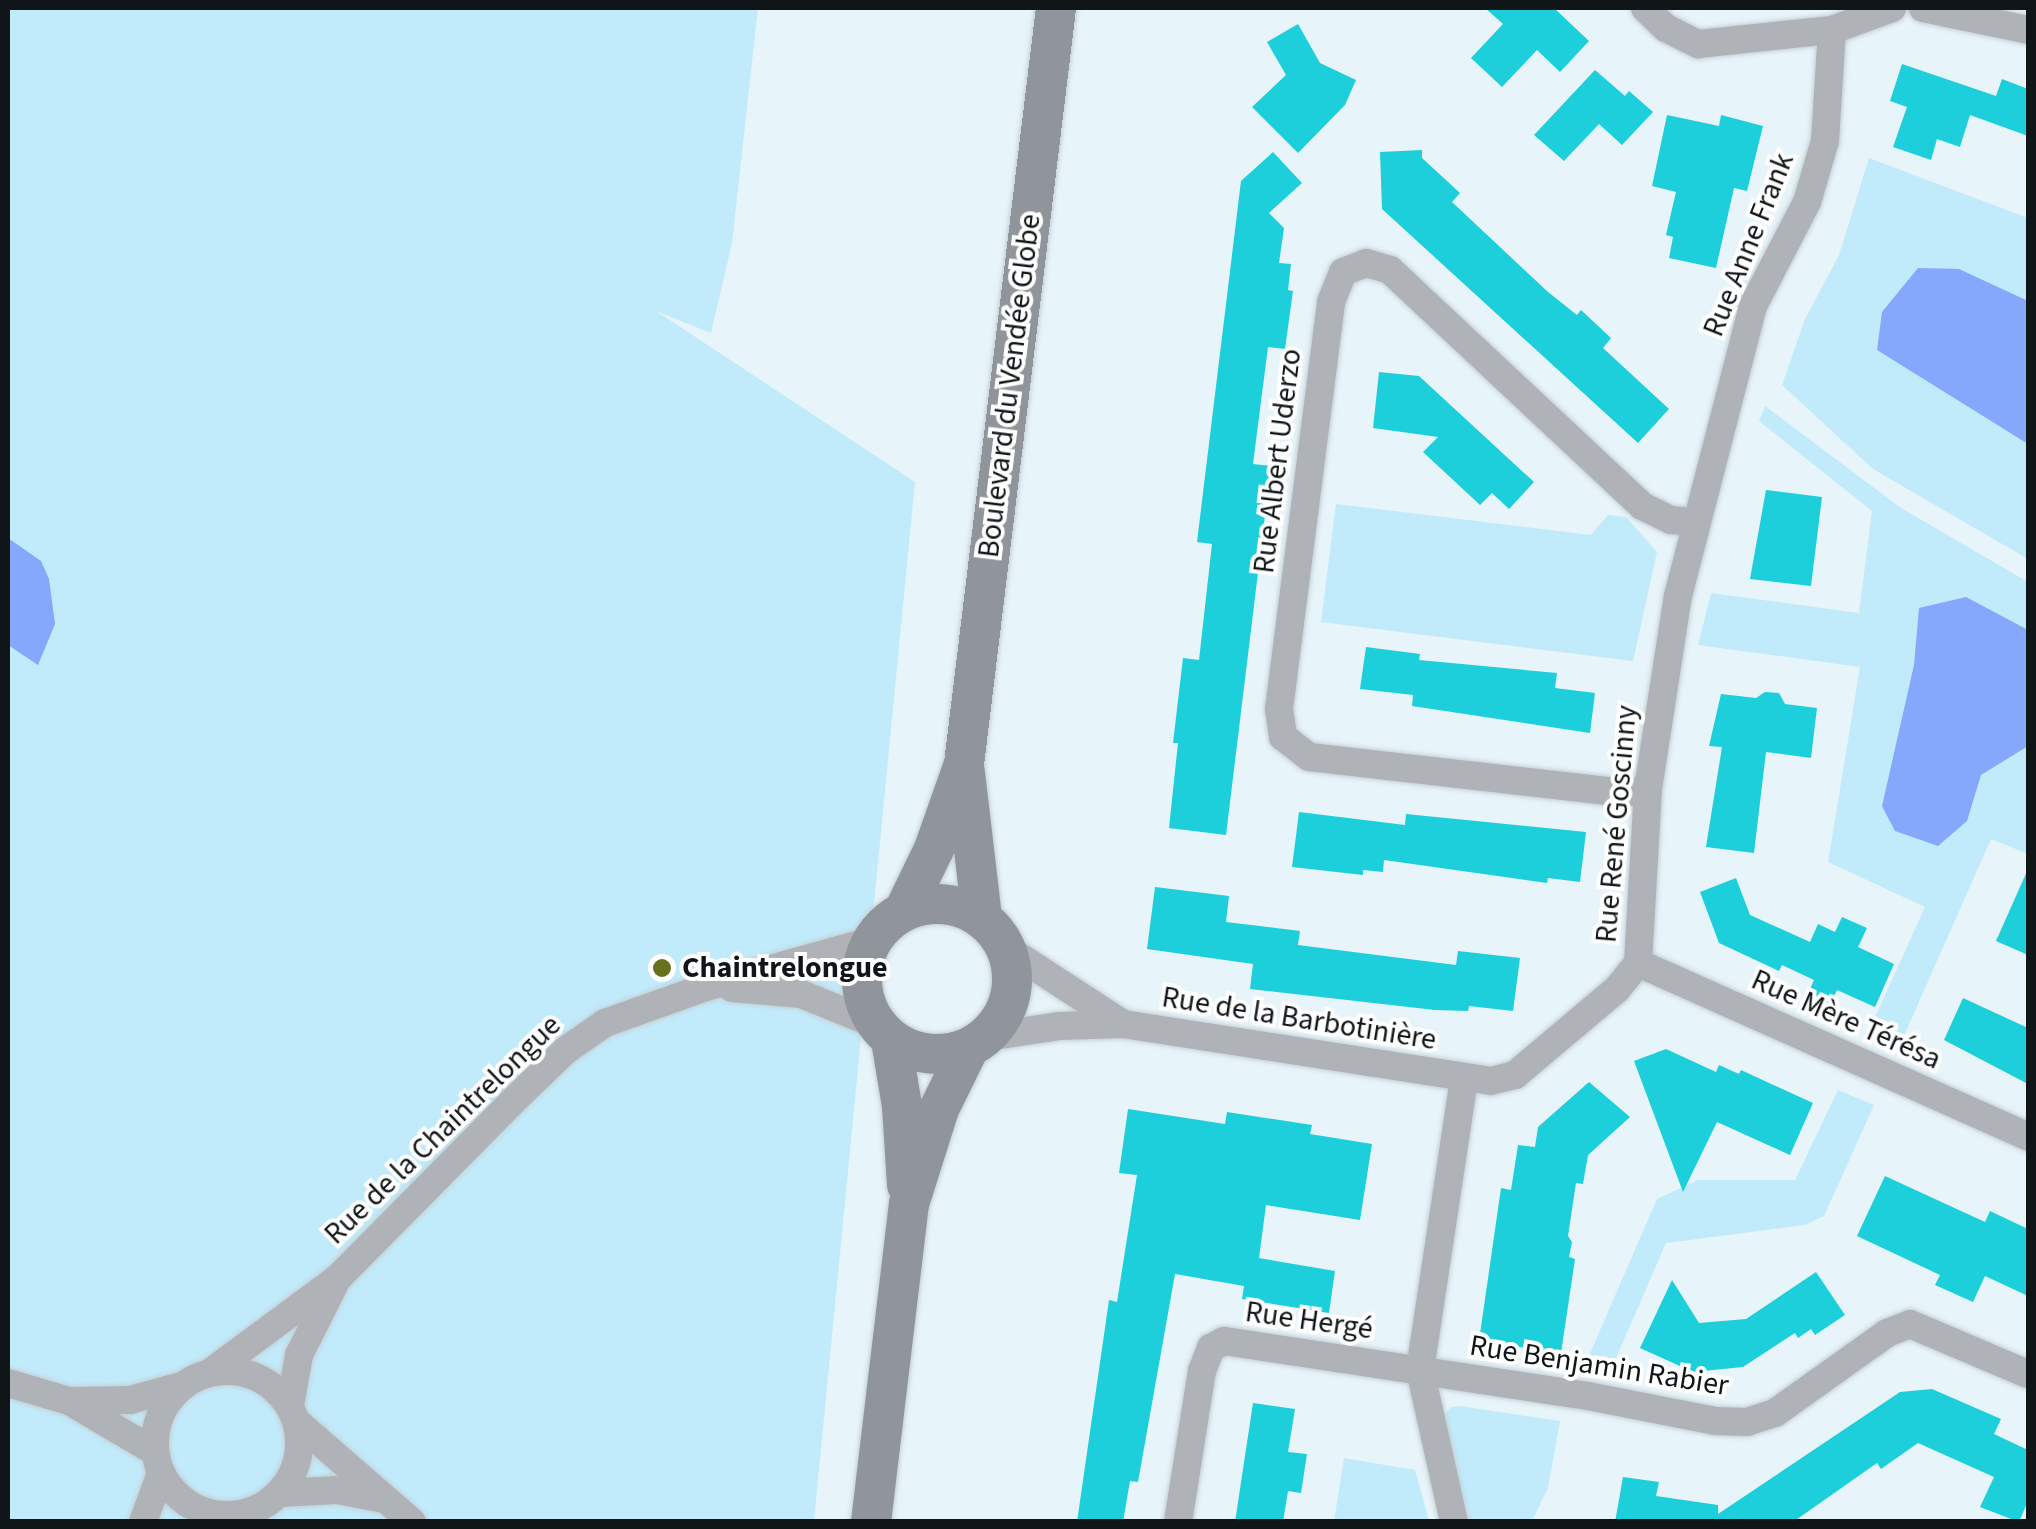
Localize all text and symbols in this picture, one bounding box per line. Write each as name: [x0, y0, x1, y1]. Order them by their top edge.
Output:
street label: Rue Anne Frank: [1696, 148, 1802, 342]
street label: Boulevard du Vendée Globe: [971, 212, 1049, 560]
street label: Rue Albert Uderzo: [1246, 347, 1310, 575]
street label: Rue René Goscinny: [1589, 704, 1645, 944]
place label: Chaintrelongue: [682, 950, 887, 986]
marker: Chaintrelongue: [651, 957, 673, 979]
street label: Rue Mère Térésa: [1746, 962, 1946, 1078]
street label: Rue de la Barbotinière: [1159, 980, 1439, 1058]
street label: Rue de la Chaintrelongue: [317, 1008, 569, 1252]
street label: Rue Hergé: [1243, 1294, 1375, 1348]
street label: Rue Benjamin Rabier: [1467, 1328, 1731, 1404]

